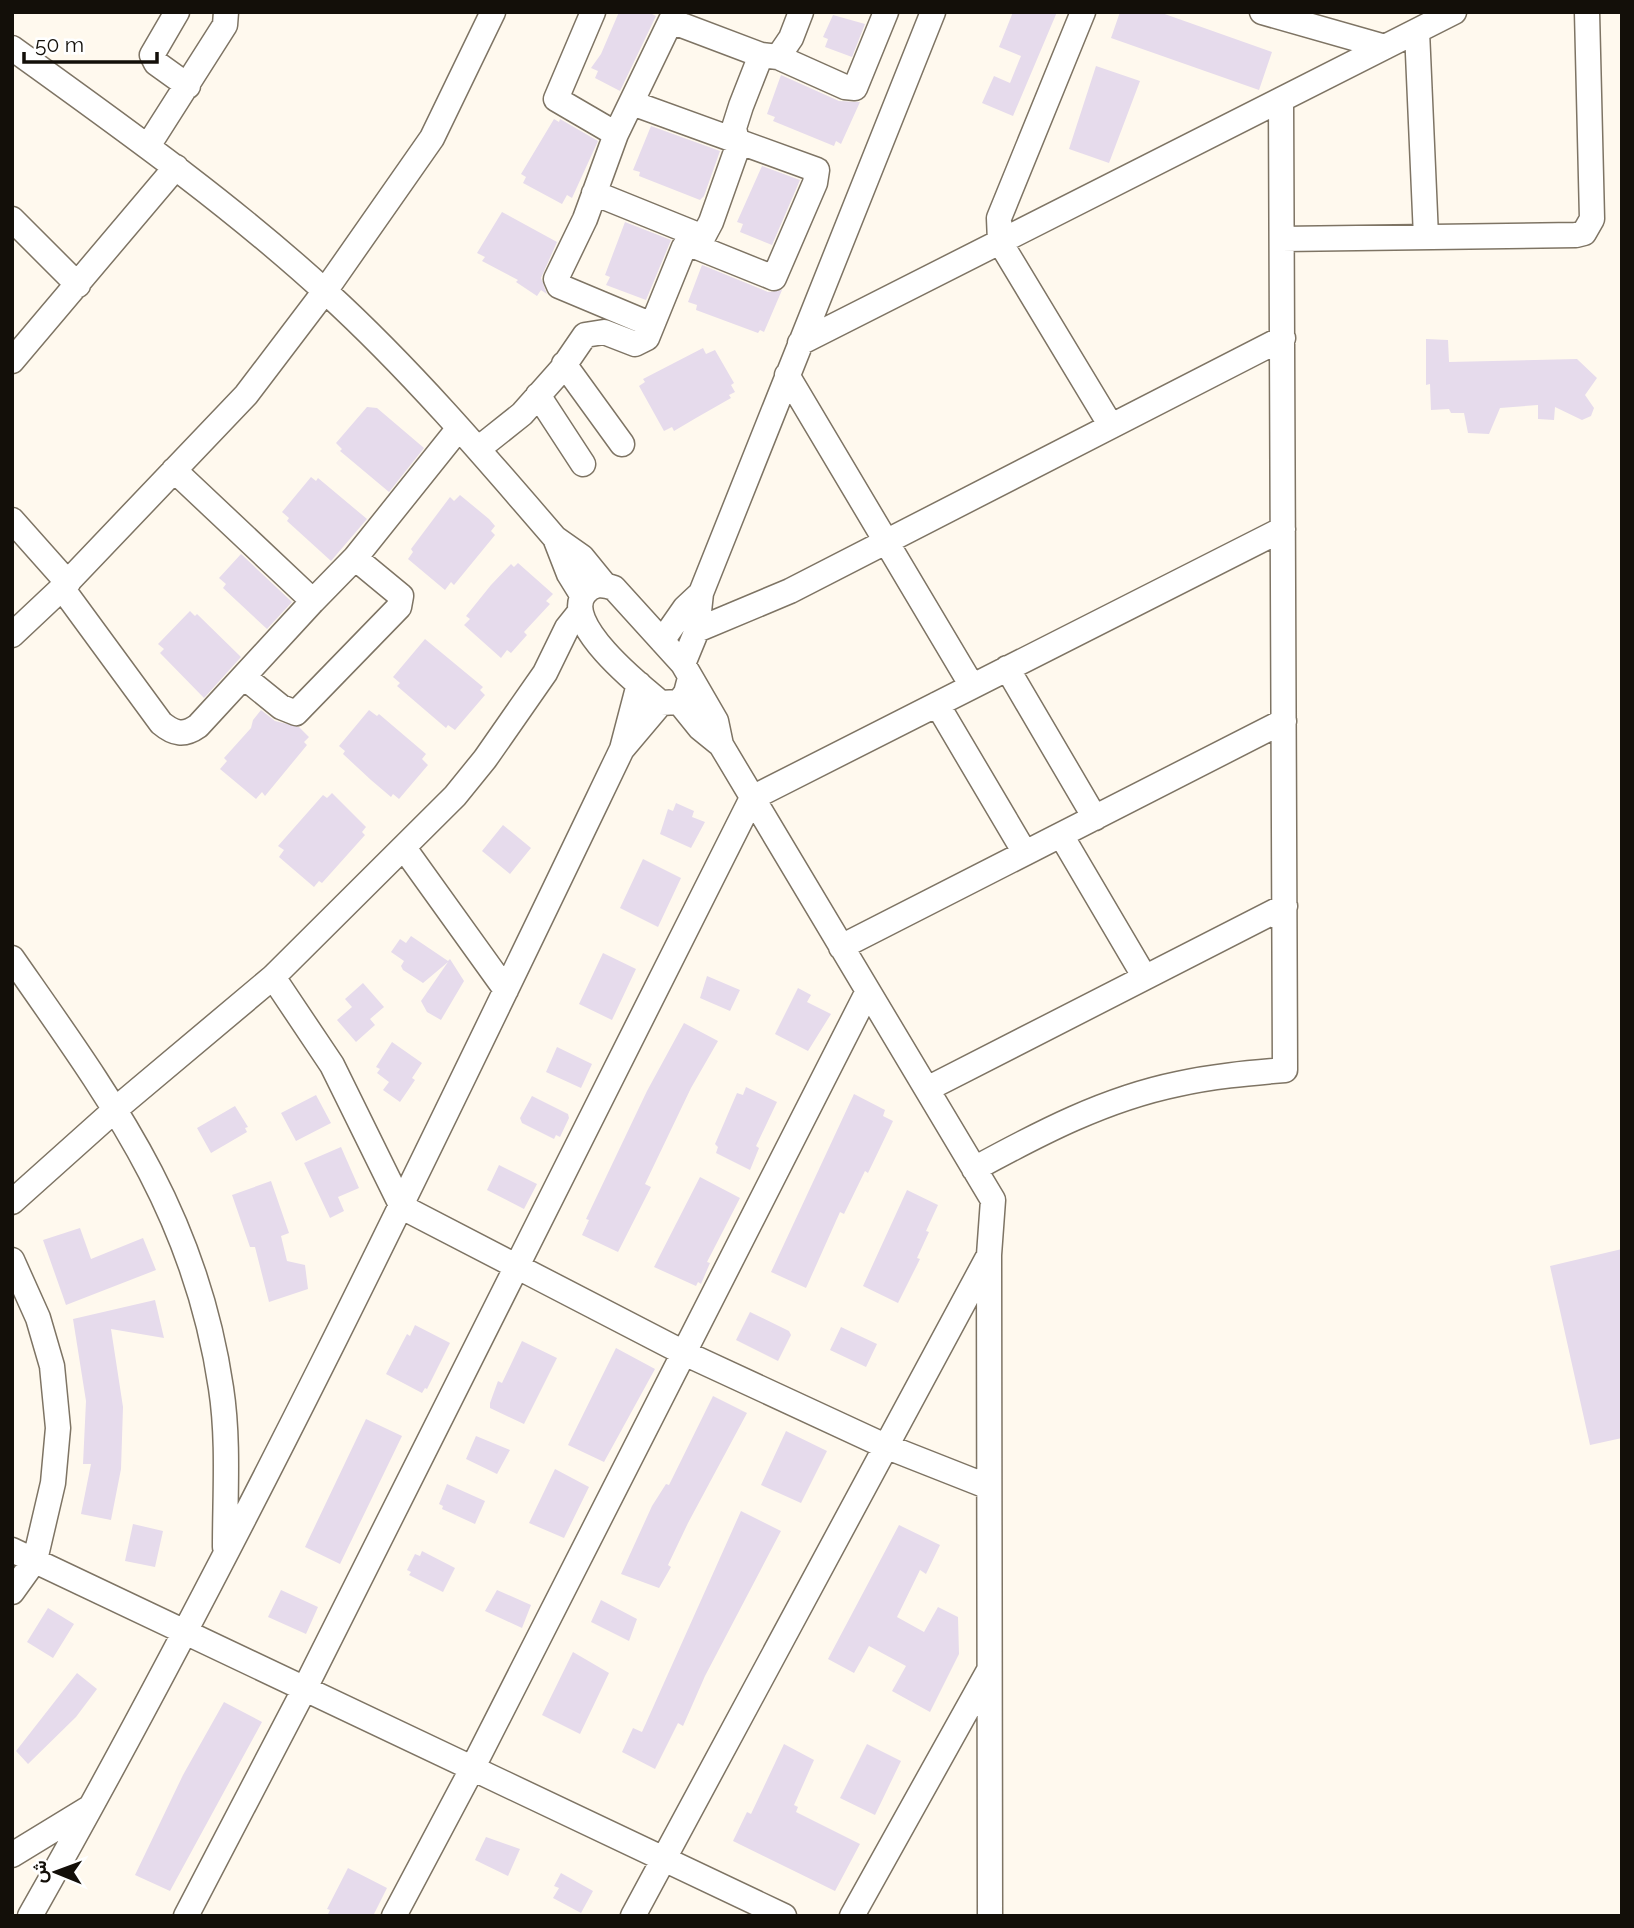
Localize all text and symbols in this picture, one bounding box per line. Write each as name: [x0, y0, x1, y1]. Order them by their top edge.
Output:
scale bar: [24, 21, 158, 65]
text: 50 m: [35, 32, 84, 57]
north arrow: [21, 1837, 91, 1907]
text: ش: [28, 1860, 51, 1883]

